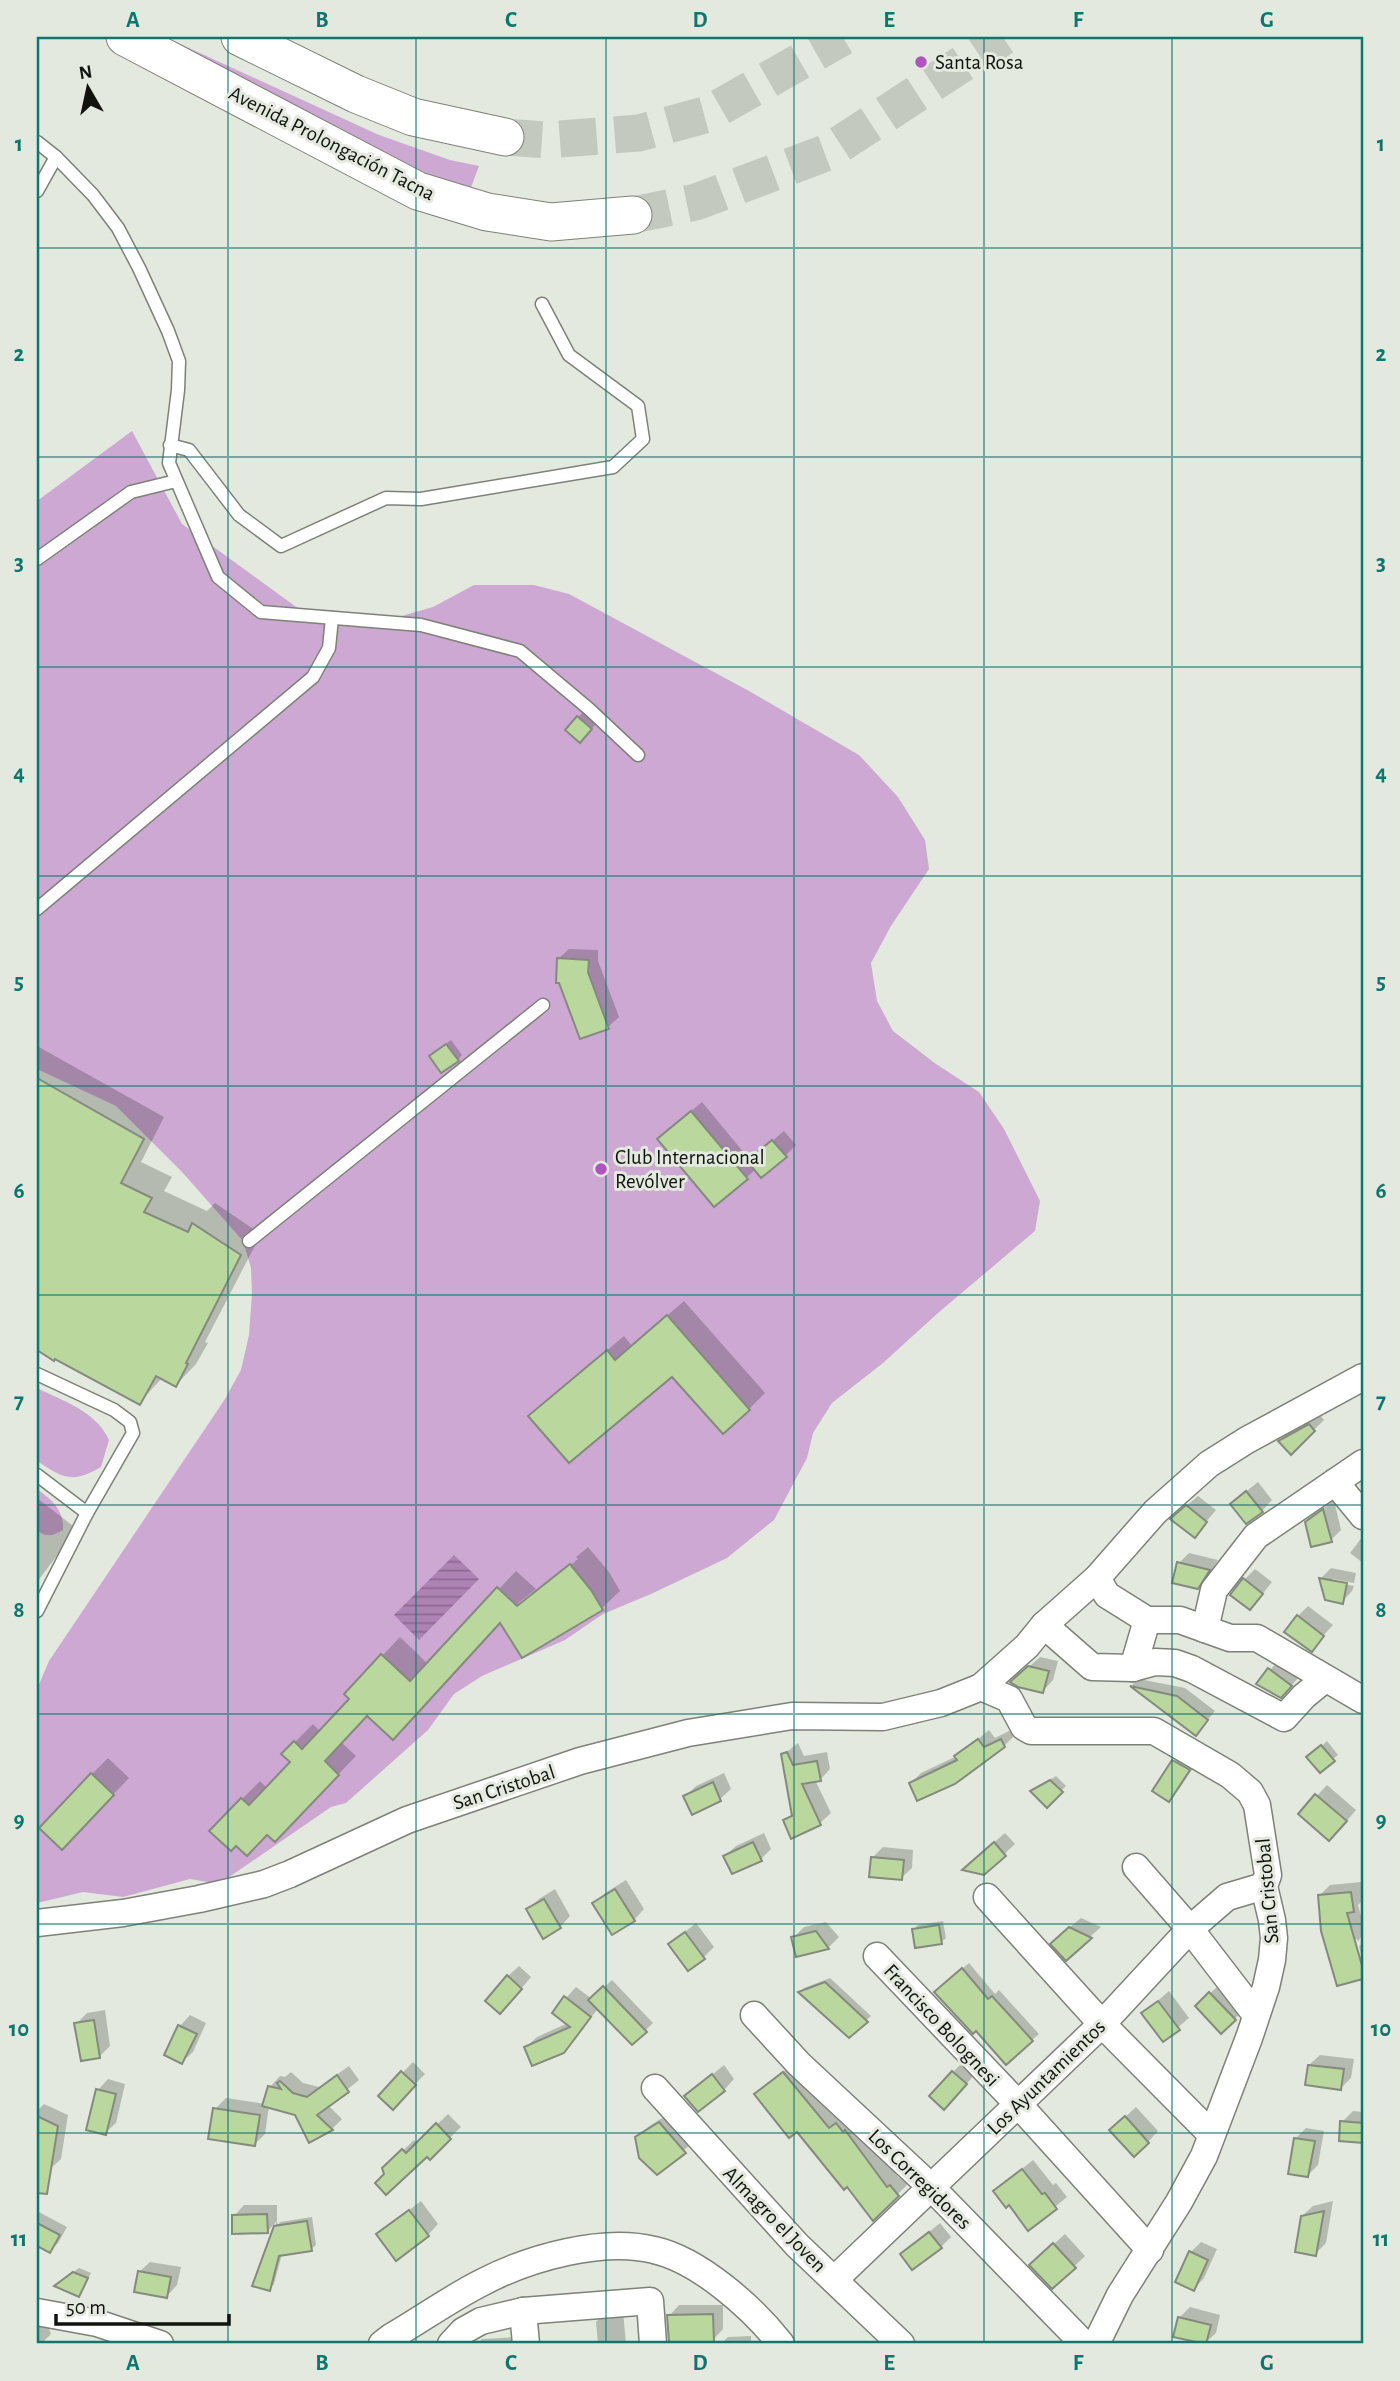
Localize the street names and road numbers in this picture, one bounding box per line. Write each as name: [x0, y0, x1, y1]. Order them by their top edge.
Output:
street label: Avenida Prolongación Tacna: [225, 82, 438, 205]
street label: San Cristobal: [451, 1761, 558, 1814]
street label: San Cristobal: [1252, 1837, 1283, 1945]
street label: Francisco Bolognesi: [880, 1960, 1003, 2090]
street label: Los Ayuntamientos: [983, 2016, 1109, 2139]
street label: Los Corregidores: [864, 2125, 975, 2233]
street label: Almagro el Joven: [719, 2162, 830, 2276]

